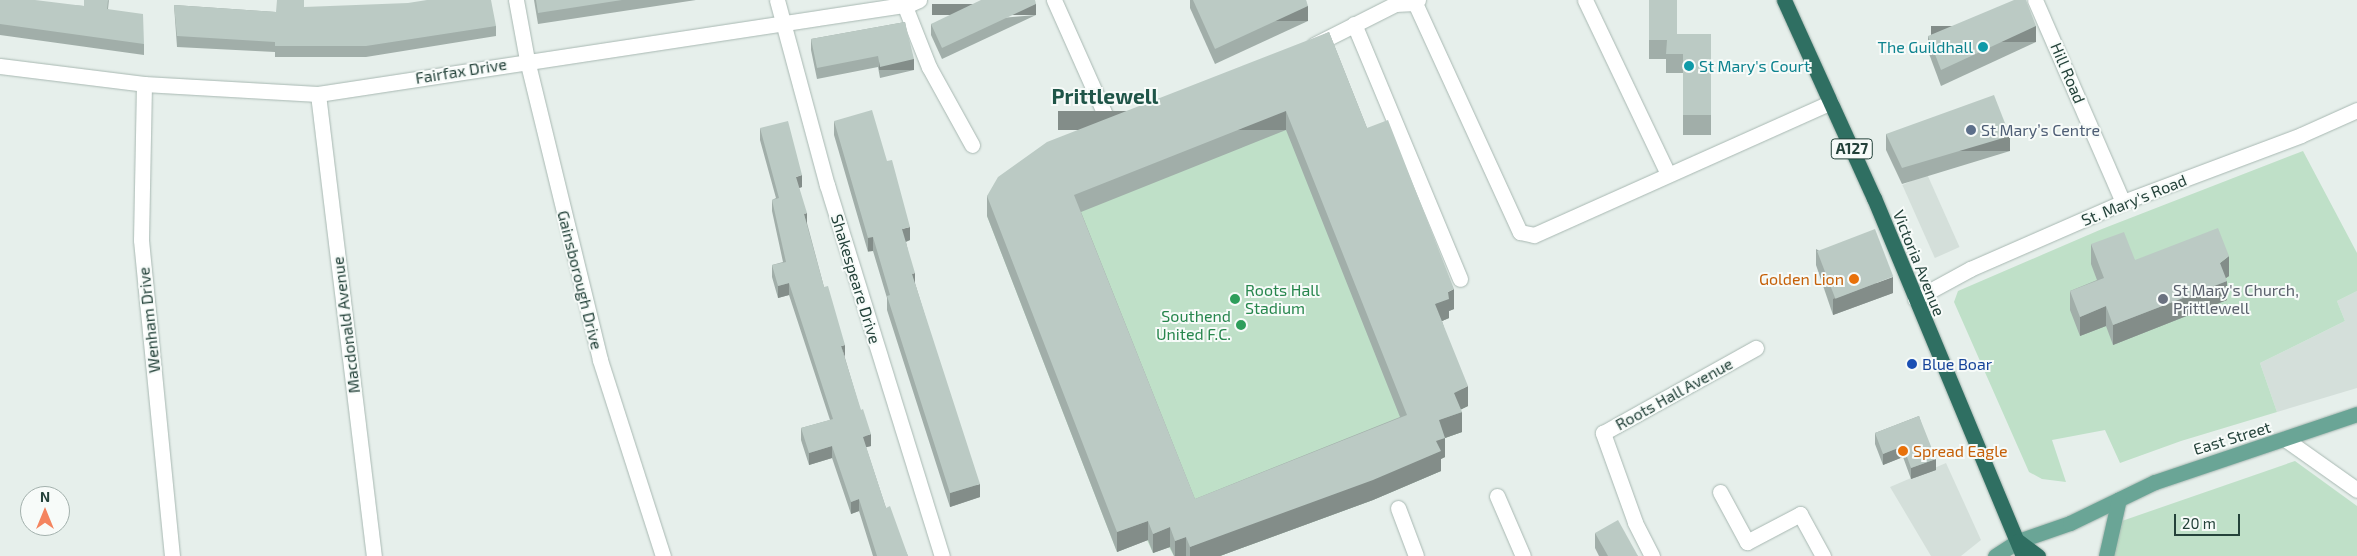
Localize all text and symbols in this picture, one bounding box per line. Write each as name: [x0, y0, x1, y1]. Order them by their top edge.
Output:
place label: The Guildhall: [1878, 37, 1973, 57]
street label: Hill Road: [2047, 40, 2089, 106]
marker: The Guildhall: [1977, 41, 1989, 53]
street label: Fairfax Drive: [414, 54, 508, 88]
place label: St Mary's Court: [1699, 56, 1810, 76]
marker: St Mary's Court: [1683, 60, 1695, 72]
district label: Prittlewell: [1051, 83, 1159, 109]
place label: St Mary’s Centre: [1981, 120, 2100, 140]
marker: St Mary’s Centre: [1965, 124, 1977, 136]
road number: A127: [1831, 136, 1873, 162]
street label: St. Mary's Road: [2079, 170, 2189, 230]
street label: Victoria Avenue: [1889, 207, 1949, 319]
street label: Gainsborough Drive: [553, 208, 607, 352]
street label: Shakespeare Drive: [827, 212, 885, 346]
street label: Macdonald Avenue: [328, 255, 364, 395]
street label: Wenham Drive: [134, 266, 164, 374]
place label: Golden Lion: [1759, 269, 1844, 289]
marker: Golden Lion: [1848, 273, 1860, 285]
place label: Roots Hall Stadium: [1245, 280, 1320, 318]
place label: St Mary's Church, Prittlewell: [2173, 280, 2299, 318]
marker: Roots Hall Stadium: [1229, 293, 1241, 305]
marker: St Mary's Church, Prittlewell: [2157, 293, 2169, 305]
place label: Southend United F.C.: [1156, 306, 1231, 344]
marker: Southend United F.C.: [1235, 319, 1247, 331]
street label: Roots Hall Avenue: [1612, 354, 1736, 434]
place label: Blue Boar: [1922, 354, 1992, 374]
marker: Blue Boar: [1906, 358, 1918, 370]
street label: East Street: [2191, 417, 2273, 459]
place label: Spread Eagle: [1913, 441, 2008, 461]
marker: Spread Eagle: [1897, 445, 1909, 457]
north arrow: [20, 486, 70, 536]
text: N: [40, 488, 50, 505]
scale bar: [2177, 504, 2243, 536]
text: 20 m: [2182, 514, 2216, 532]

